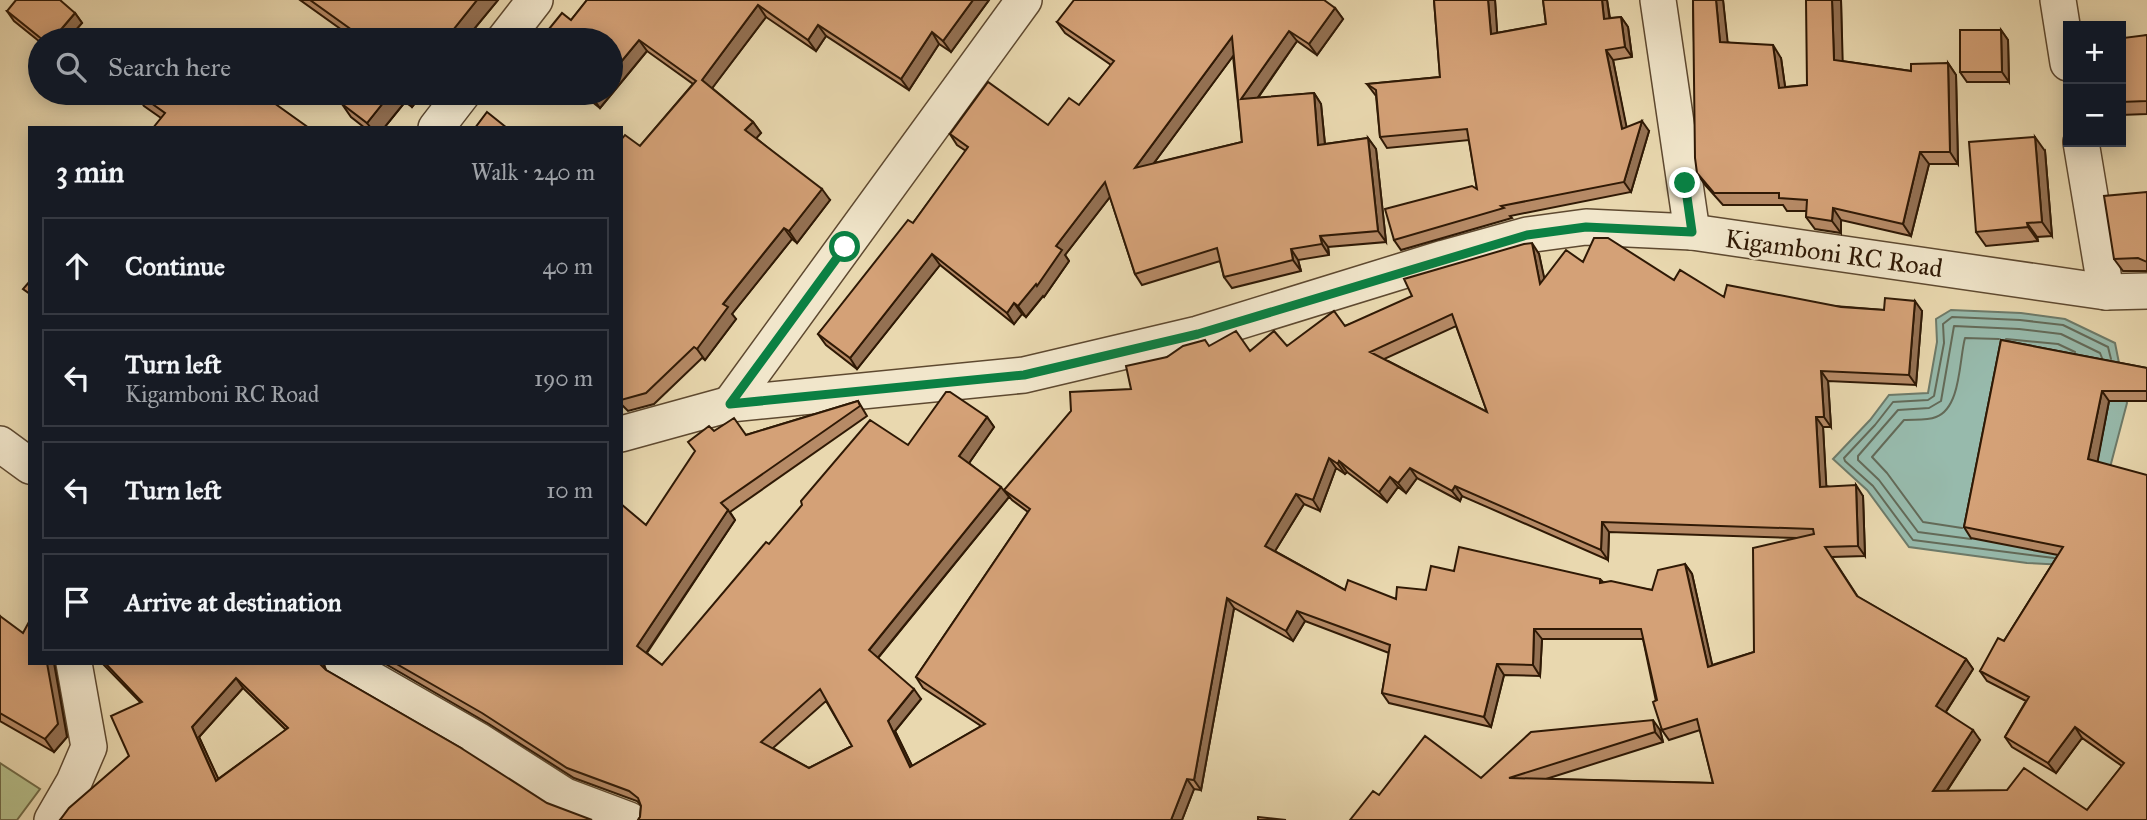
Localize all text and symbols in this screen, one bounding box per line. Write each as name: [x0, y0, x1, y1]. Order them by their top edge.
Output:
map controls: [2063, 21, 2126, 147]
button: +: [2063, 21, 2126, 84]
search box: [28, 28, 623, 105]
icon: search: [52, 48, 90, 86]
text: Search here: [108, 51, 231, 83]
button: −: [2063, 84, 2126, 147]
text: 3 min: [56, 154, 124, 190]
text: Walk · 240 m: [471, 158, 595, 186]
route end: [1669, 167, 1700, 198]
street label: Kigamboni RC Road: [1723, 222, 1945, 284]
route start: [829, 231, 860, 262]
icon: ahead: [58, 247, 96, 285]
text: Continue: [125, 250, 225, 282]
text: 40 m: [543, 252, 593, 280]
text: Turn left: [125, 348, 221, 380]
icon: left: [58, 359, 96, 397]
text: 190 m: [534, 364, 593, 392]
text: Kigamboni RC Road: [125, 380, 319, 408]
icon: left: [58, 471, 96, 509]
text: Turn left: [125, 474, 221, 506]
text: 10 m: [546, 476, 593, 504]
icon: arrive: [58, 583, 96, 621]
text: Arrive at destination: [125, 586, 342, 618]

